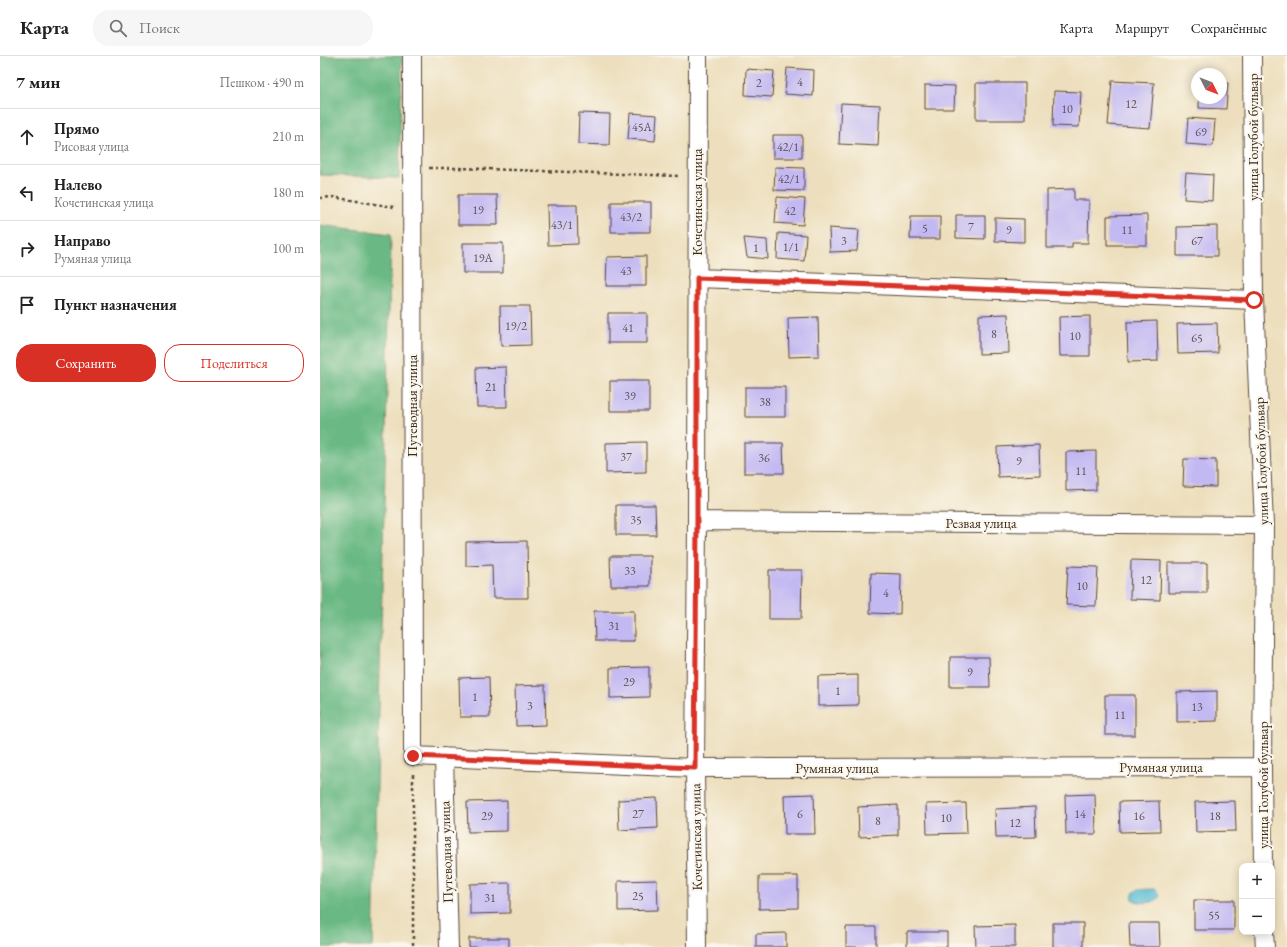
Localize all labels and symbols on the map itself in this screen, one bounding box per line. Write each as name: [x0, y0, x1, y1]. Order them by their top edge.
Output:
north arrow: [1191, 68, 1227, 104]
street label: улица Голубой бульвар: [1244, 73, 1262, 201]
house number: 4: [797, 74, 803, 90]
house number: 2: [756, 75, 762, 91]
house number: 12: [1125, 96, 1137, 112]
house number: 10: [1061, 101, 1073, 117]
house number: 45А: [632, 119, 653, 135]
house number: 69: [1195, 124, 1207, 140]
house number: 42/1: [777, 139, 799, 155]
street label: Кочетинская улица: [688, 148, 706, 256]
house number: 42/1: [778, 171, 800, 187]
house number: 19: [472, 202, 484, 218]
house number: 42: [784, 203, 796, 219]
house number: 43/2: [620, 209, 642, 225]
house number: 43/1: [551, 217, 573, 233]
house number: 7: [968, 219, 974, 235]
house number: 5: [922, 220, 928, 236]
house number: 9: [1006, 222, 1012, 238]
house number: 11: [1121, 222, 1133, 238]
house number: 3: [841, 233, 847, 249]
house number: 67: [1191, 233, 1203, 249]
house number: 1/1: [783, 239, 799, 255]
house number: 1: [753, 240, 759, 256]
house number: 19А: [473, 250, 494, 266]
house number: 43: [620, 263, 632, 279]
route start: [1245, 291, 1263, 309]
house number: 19/2: [505, 318, 527, 334]
house number: 41: [622, 320, 634, 336]
house number: 8: [991, 326, 997, 342]
house number: 10: [1069, 328, 1081, 344]
house number: 65: [1191, 330, 1203, 346]
street label: Путеводная улица: [403, 354, 421, 457]
house number: 21: [485, 379, 497, 395]
house number: 39: [624, 388, 636, 404]
house number: 38: [759, 394, 771, 410]
street label: улица Голубой бульвар: [1250, 397, 1272, 525]
house number: 37: [620, 449, 632, 465]
house number: 36: [758, 450, 770, 466]
house number: 9: [1016, 453, 1022, 469]
house number: 11: [1075, 463, 1087, 479]
house number: 35: [630, 512, 642, 528]
street label: Резвая улица: [945, 514, 1017, 532]
house number: 33: [624, 563, 636, 579]
house number: 12: [1140, 572, 1152, 588]
house number: 10: [1076, 578, 1088, 594]
house number: 4: [883, 585, 889, 601]
house number: 31: [608, 618, 620, 634]
house number: 9: [967, 664, 973, 680]
house number: 29: [623, 674, 635, 690]
house number: 1: [835, 683, 841, 699]
house number: 1: [472, 689, 478, 705]
house number: 3: [527, 698, 533, 714]
house number: 13: [1191, 699, 1203, 715]
house number: 11: [1114, 707, 1126, 723]
street label: улица Голубой бульвар: [1254, 721, 1272, 849]
route end: [404, 747, 422, 765]
street label: Румяная улица: [1119, 758, 1203, 776]
street label: Румяная улица: [795, 759, 879, 777]
street label: Кочетинская улица: [686, 783, 706, 891]
street label: Путеводная улица: [435, 800, 457, 904]
house number: 27: [632, 806, 644, 822]
house number: 6: [797, 806, 803, 822]
house number: 14: [1074, 806, 1086, 822]
house number: 29: [481, 808, 493, 824]
house number: 16: [1133, 808, 1145, 824]
house number: 18: [1209, 808, 1221, 824]
house number: 10: [940, 810, 952, 826]
house number: 8: [875, 813, 881, 829]
house number: 12: [1009, 815, 1021, 831]
house number: 25: [632, 888, 644, 904]
house number: 31: [484, 890, 496, 906]
house number: 55: [1208, 907, 1220, 923]

